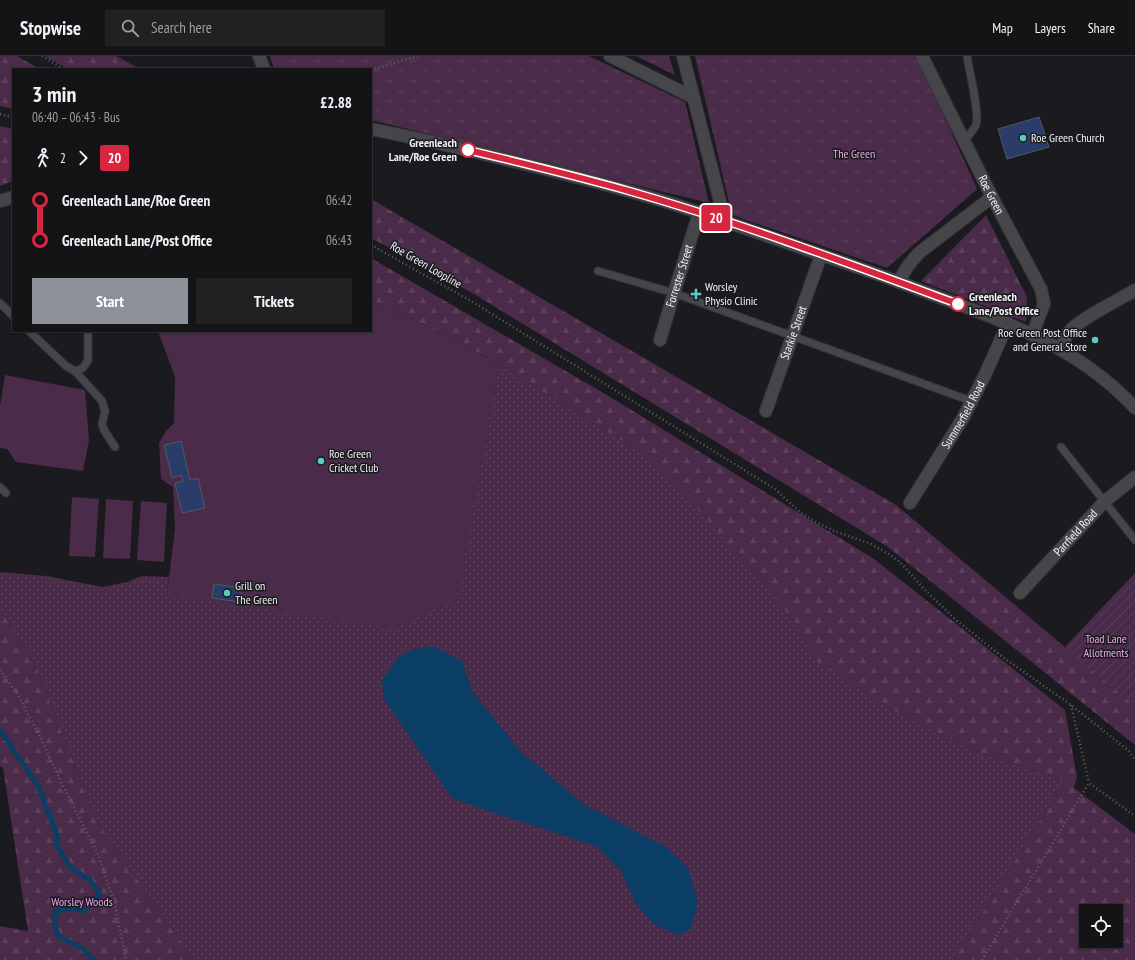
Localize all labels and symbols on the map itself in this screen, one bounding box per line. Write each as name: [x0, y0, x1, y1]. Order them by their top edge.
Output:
place label: Roe Green Church: [1031, 130, 1105, 145]
marker: Roe Green Church: [1018, 133, 1028, 143]
place label: Greenleach Lane/Roe Green: [389, 135, 457, 164]
marker: Greenleach Lane/Roe Green: [460, 142, 476, 158]
park label: The Green: [833, 146, 875, 161]
street label: Roe Green: [975, 172, 1008, 217]
line badge: 20: [698, 205, 734, 231]
street label: Roe Green Loopline: [388, 238, 465, 291]
street label: Forrester Street: [662, 242, 696, 309]
place label: Worsley Physio Clinic: [705, 279, 758, 308]
marker: Worsley Physio Clinic: [690, 288, 702, 300]
place label: Greenleach Lane/Post Office: [969, 289, 1039, 318]
marker: Greenleach Lane/Post Office: [950, 296, 966, 312]
street label: Starkie Street: [777, 303, 810, 362]
place label: Roe Green Post Office and General Store: [998, 325, 1087, 354]
marker: Roe Green Post Office and General Store: [1090, 335, 1100, 345]
street label: Summerfield Road: [938, 378, 988, 451]
place label: Roe Green Cricket Club: [329, 446, 379, 475]
marker: Roe Green Cricket Club: [316, 456, 326, 466]
street label: Parrfield Road: [1050, 506, 1100, 559]
place label: Grill on The Green: [235, 578, 277, 607]
marker: Grill on The Green: [222, 588, 232, 598]
park label: Toad Lane Allotments: [1083, 631, 1129, 660]
park label: Worsley Woods: [51, 894, 113, 909]

